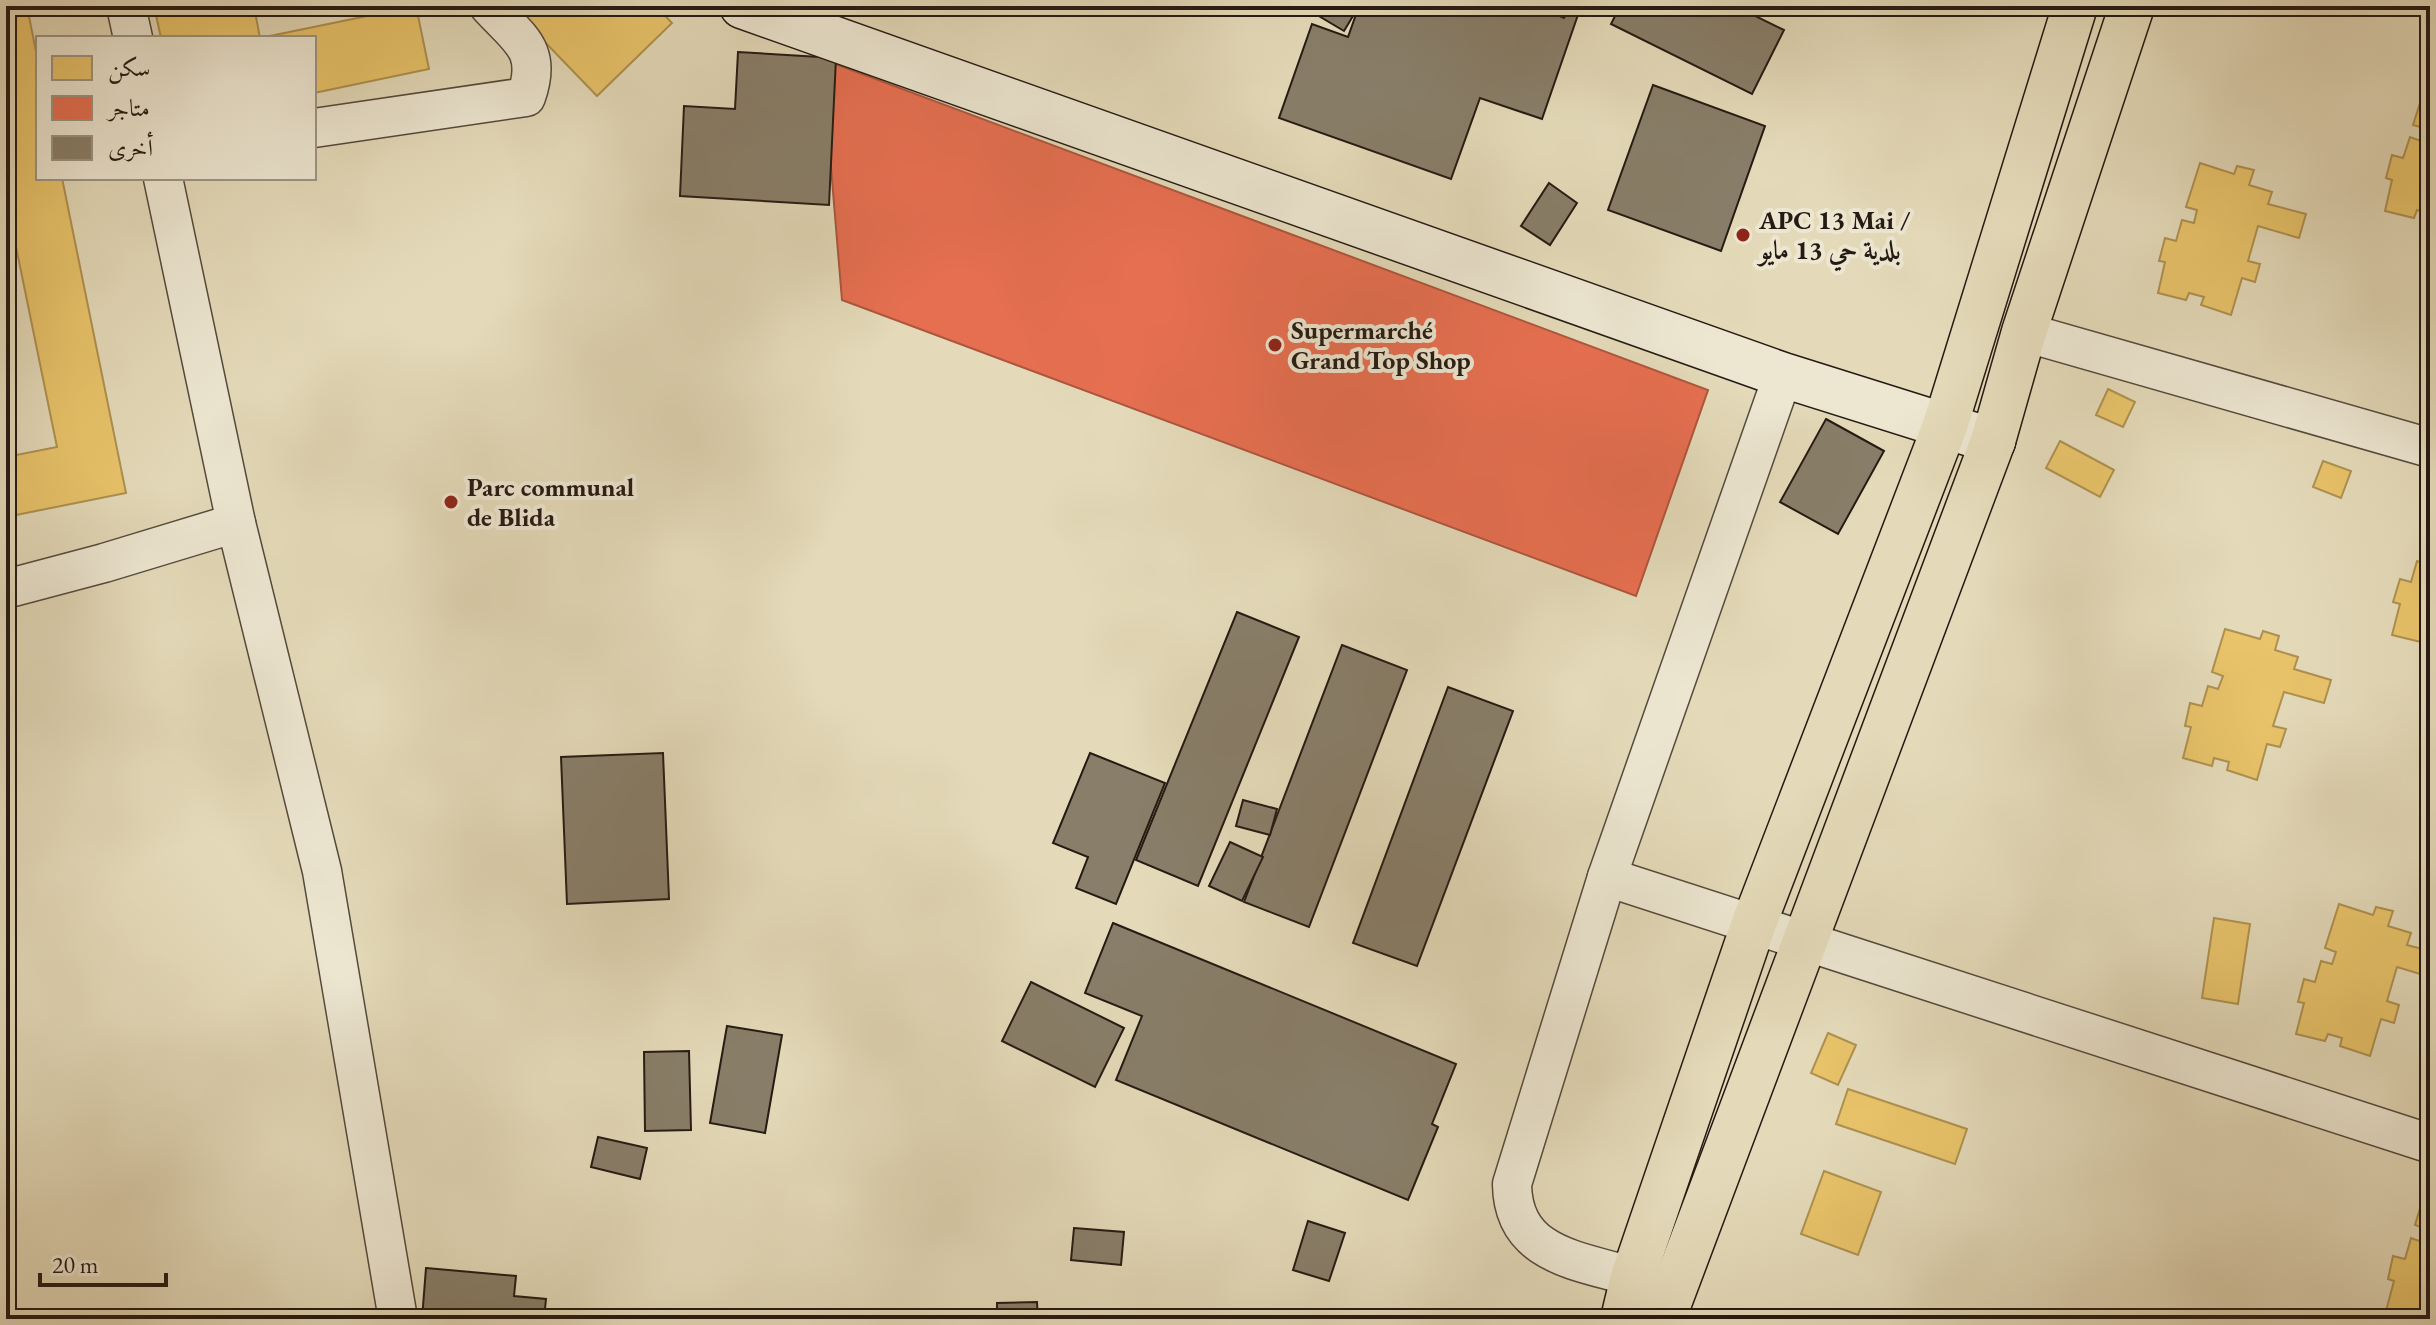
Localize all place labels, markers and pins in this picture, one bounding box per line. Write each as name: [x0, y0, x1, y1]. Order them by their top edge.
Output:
place label: APC 13 Mai / بلدية حي 13 مايو: [1756, 203, 1911, 272]
marker: APC 13 Mai / بلدية حي 13 مايو: [1734, 226, 1752, 244]
place label: Supermarché Grand Top Shop: [1291, 313, 1471, 377]
marker: Supermarché Grand Top Shop: [1266, 336, 1284, 354]
place label: Parc communal de Blida: [467, 470, 634, 534]
marker: Parc communal de Blida: [442, 493, 460, 511]

